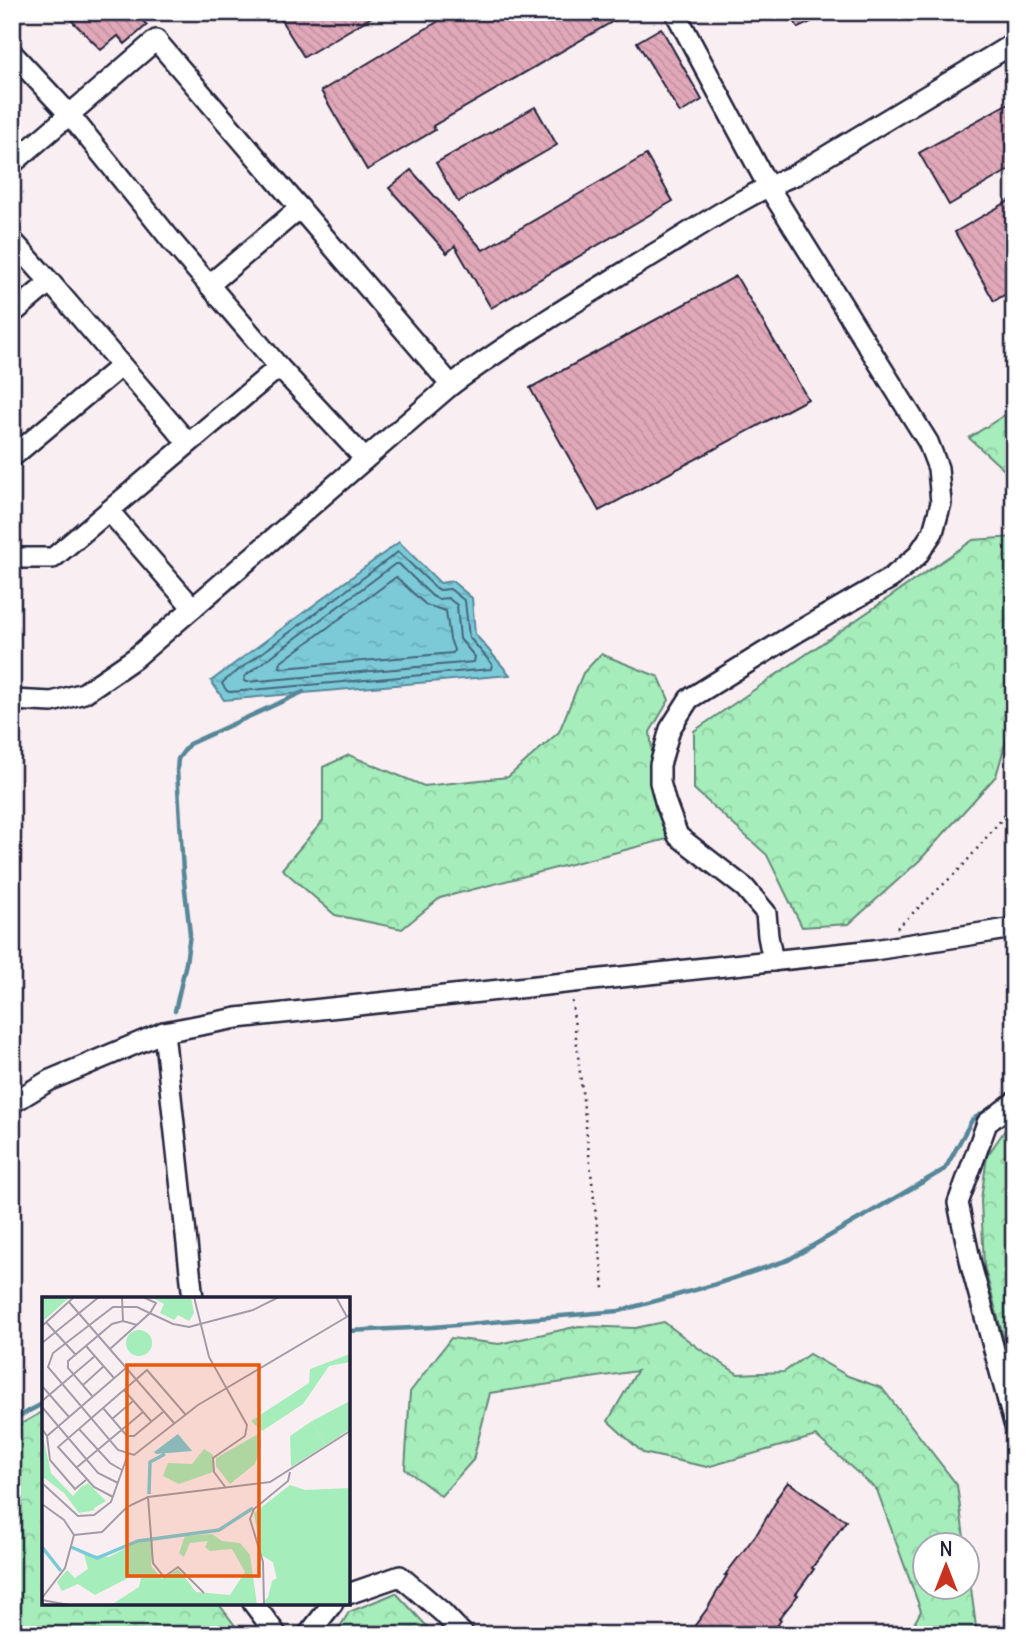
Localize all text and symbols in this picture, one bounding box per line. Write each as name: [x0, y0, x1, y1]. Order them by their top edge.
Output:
inset map: [42, 1297, 350, 1605]
north arrow: [911, 1532, 981, 1602]
text: N: [939, 1537, 953, 1561]

